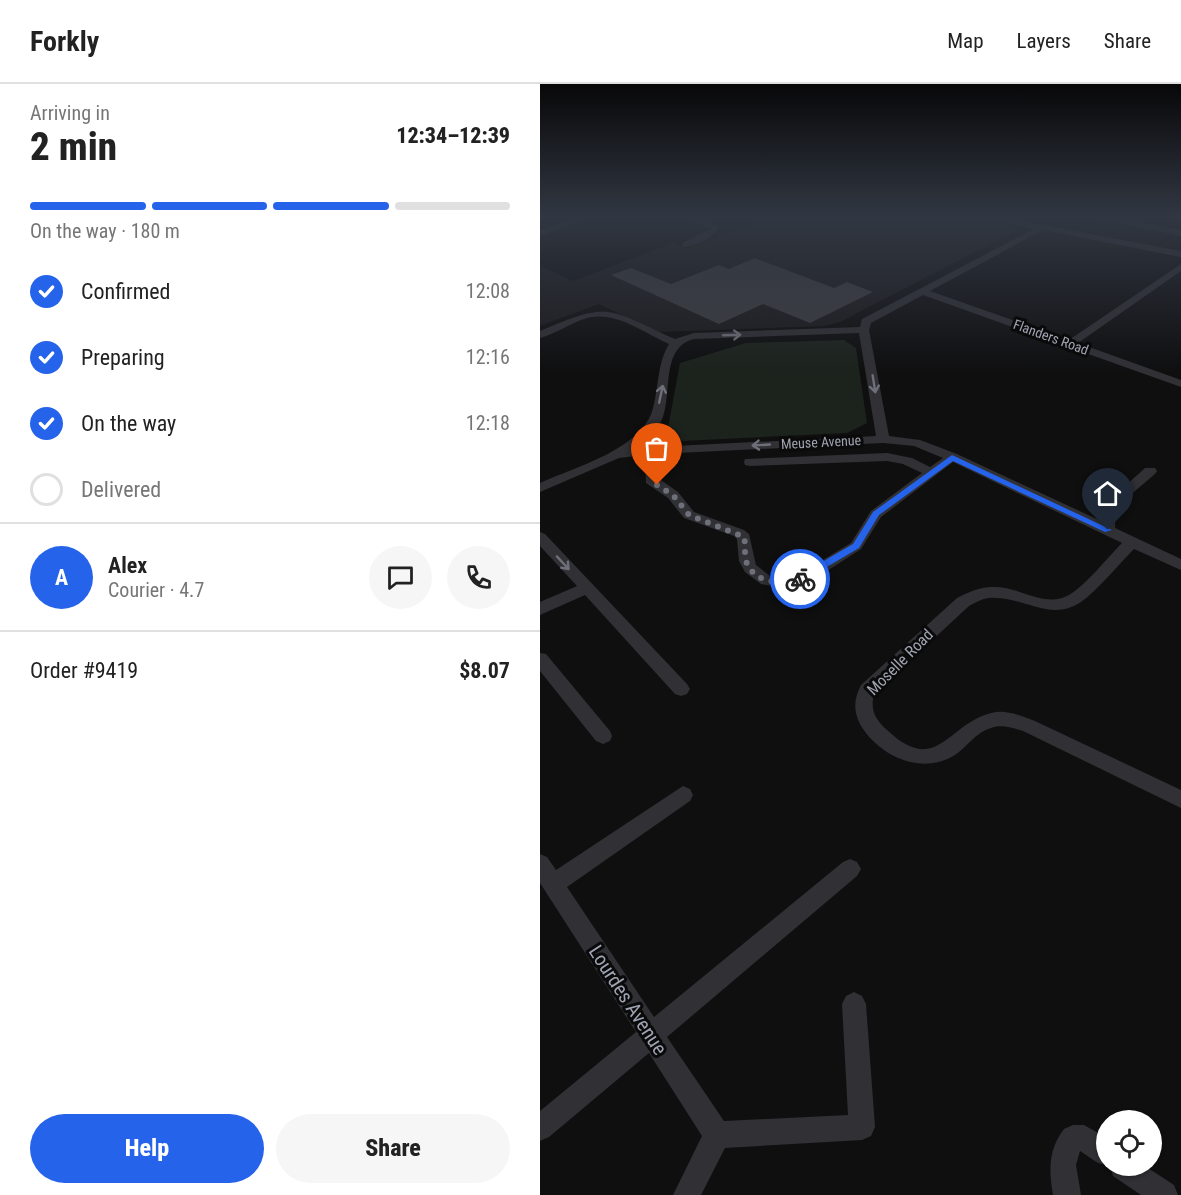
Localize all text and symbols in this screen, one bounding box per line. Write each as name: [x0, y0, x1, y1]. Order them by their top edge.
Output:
text: Forkly: [30, 25, 99, 58]
text: Map: [947, 29, 984, 53]
text: Layers: [1017, 29, 1071, 53]
text: Share: [1104, 29, 1151, 53]
text: Arriving in: [30, 101, 110, 125]
text: 12:34–12:39: [396, 123, 510, 148]
text: 2 min: [30, 124, 117, 170]
text: On the way · 180 m: [30, 219, 180, 243]
icon: check: [30, 275, 63, 308]
text: Confirmed: [81, 279, 170, 304]
text: 12:08: [466, 279, 510, 303]
street label: Flanders Road: [1011, 316, 1091, 358]
one-way arrow: [722, 329, 742, 340]
icon: check: [30, 341, 63, 374]
text: Preparing: [81, 345, 165, 370]
text: 12:16: [466, 345, 510, 369]
one-way arrow: [869, 374, 880, 394]
one-way arrow: [656, 384, 668, 403]
icon: check: [30, 407, 63, 440]
text: On the way: [81, 411, 176, 436]
text: 12:18: [466, 411, 510, 435]
pin: [631, 423, 682, 485]
icon: bag: [640, 432, 673, 465]
street label: Meuse Avenue: [780, 432, 862, 452]
one-way arrow: [752, 440, 772, 451]
pin: [1082, 468, 1133, 530]
text: Delivered: [81, 477, 161, 502]
icon: home: [1091, 477, 1124, 510]
button: chat: [369, 546, 432, 609]
button: phone: [447, 546, 510, 609]
courier: [770, 549, 830, 609]
text: Alex: [108, 553, 147, 578]
one-way arrow: [556, 555, 571, 570]
icon: bike: [784, 563, 817, 596]
text: A: [55, 565, 68, 590]
text: Courier · 4.7: [108, 578, 204, 602]
street label: Moselle Road: [863, 625, 937, 699]
text: Order #9419: [30, 658, 138, 683]
text: $8.07: [459, 658, 510, 683]
street label: Lourdes Avenue: [584, 941, 672, 1059]
map controls: [1096, 1110, 1162, 1176]
button: locate: [1096, 1110, 1162, 1176]
button: Help: [30, 1114, 264, 1183]
button: Share: [276, 1114, 510, 1183]

